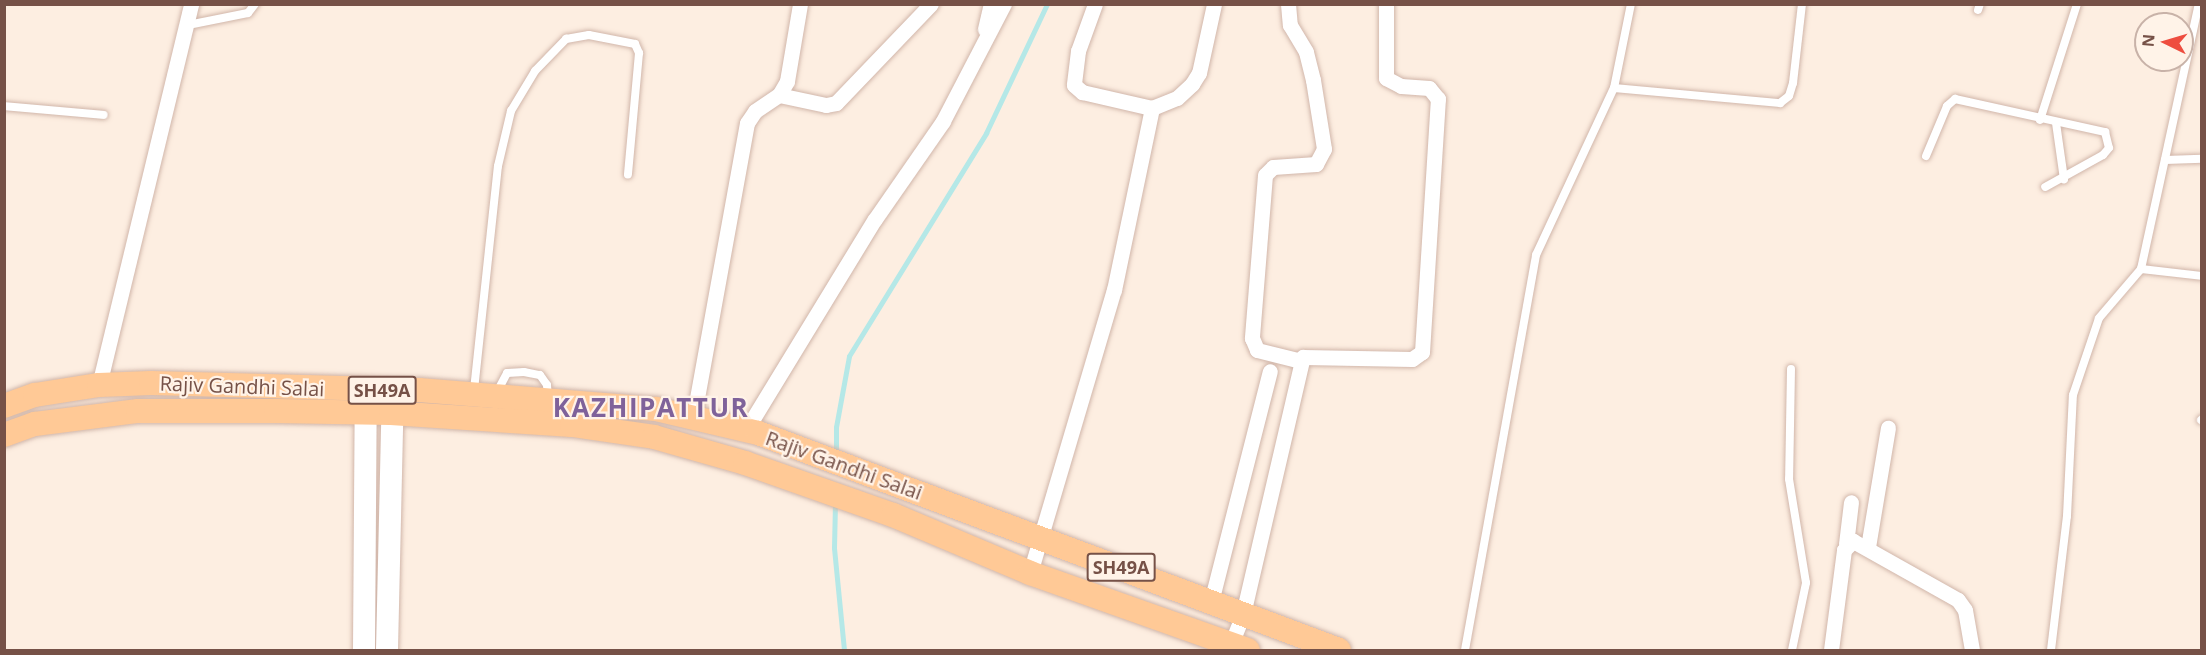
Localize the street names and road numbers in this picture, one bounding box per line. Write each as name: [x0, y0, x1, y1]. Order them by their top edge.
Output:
street label: Rajiv Gandhi Salai: [159, 371, 325, 401]
road number: SH49A: [348, 375, 416, 405]
street label: Rajiv Gandhi Salai: [763, 426, 925, 504]
road number: SH49A: [1086, 552, 1156, 582]

